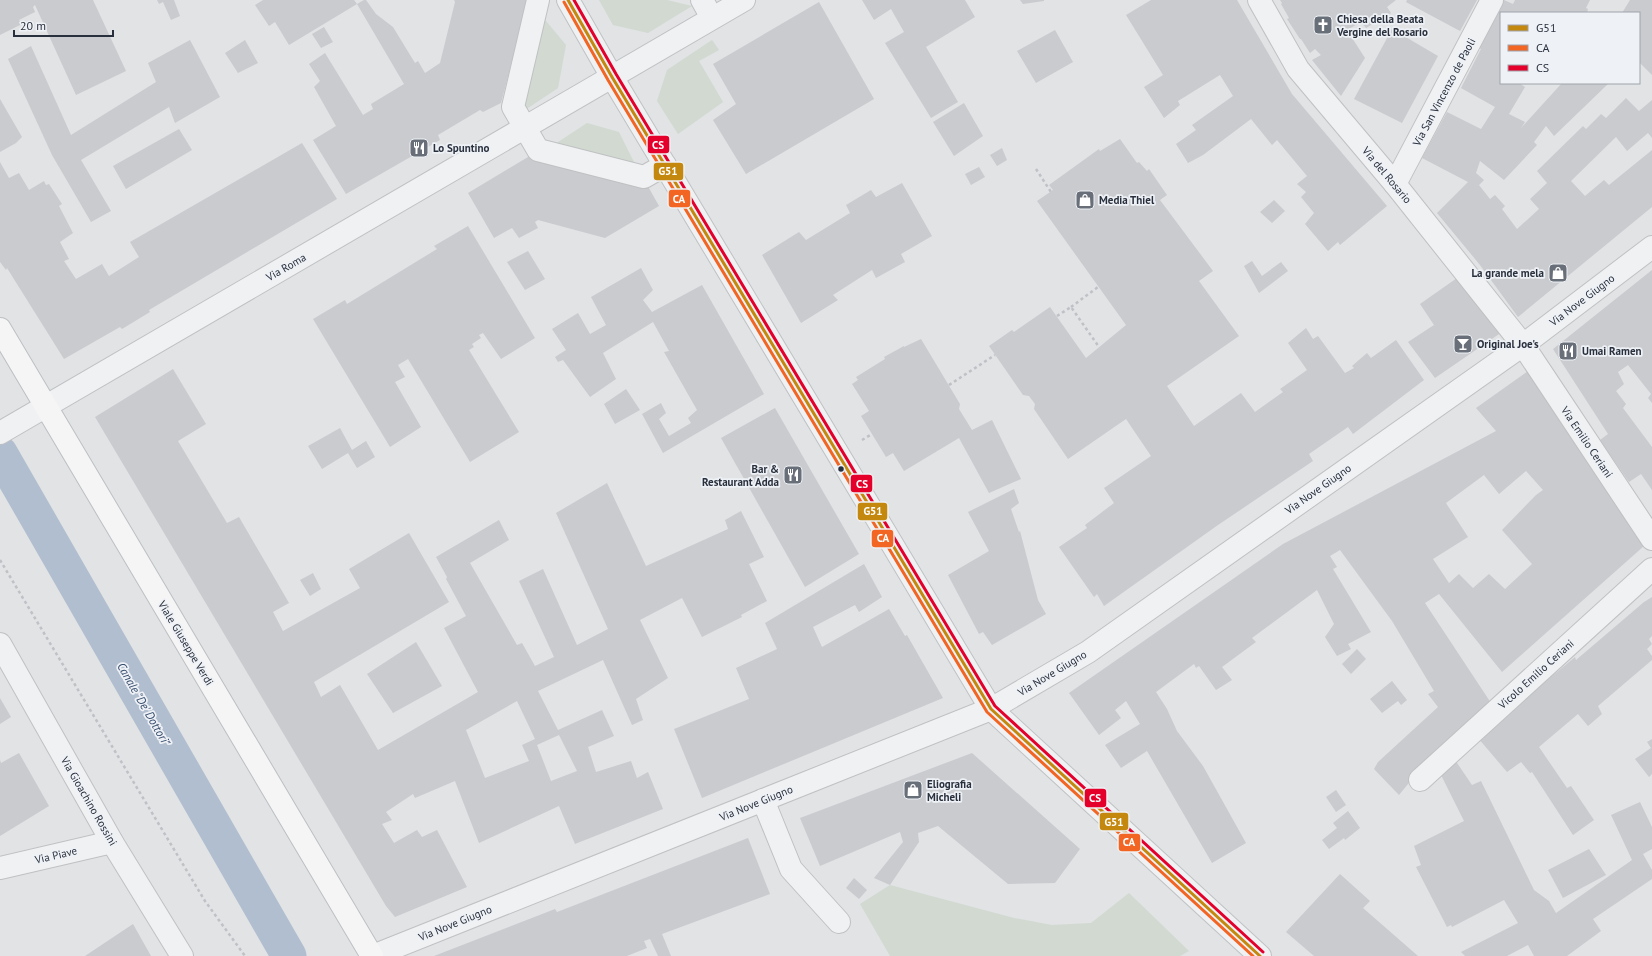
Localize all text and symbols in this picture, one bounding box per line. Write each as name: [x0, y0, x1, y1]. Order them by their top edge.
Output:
scale bar: [14, 12, 113, 38]
place label: Chiesa della Beata Vergine del Rosario: [1336, 12, 1428, 39]
legend: [1500, 12, 1640, 84]
church icon: Chiesa della Beata Vergine del Rosario: [1312, 14, 1334, 36]
text: 20 m: [20, 18, 46, 33]
text: G51: [1536, 20, 1556, 35]
street label: Via San Vincenzo de Paoli: [1409, 36, 1478, 149]
text: CA: [1536, 40, 1550, 55]
text: CS: [1536, 60, 1549, 75]
line badge: CS: [647, 135, 670, 154]
restaurant icon: Lo Spuntino: [408, 137, 430, 159]
text: CS: [652, 138, 664, 152]
place label: Lo Spuntino: [433, 141, 489, 155]
street label: Via del Rosario: [1359, 143, 1415, 206]
line badge: G51: [653, 162, 684, 181]
text: G51: [658, 164, 678, 178]
line badge: CA: [668, 189, 691, 208]
shop icon: Media Thiel: [1074, 189, 1096, 211]
text: CA: [673, 192, 686, 206]
place label: Media Thiel: [1099, 193, 1155, 207]
street label: Via Roma: [263, 250, 309, 285]
shop icon: La grande mela: [1547, 262, 1569, 284]
place label: La grande mela: [1471, 266, 1544, 280]
street label: Via Nove Giugno: [1546, 271, 1617, 330]
bar icon: Original Joe's: [1452, 333, 1474, 355]
place label: Original Joe's: [1477, 337, 1539, 351]
restaurant icon: Umai Ramen: [1557, 340, 1579, 362]
place label: Umai Ramen: [1582, 344, 1641, 358]
street label: Via Emilio Ceriani: [1557, 403, 1616, 480]
street label: Via Nove Giugno: [1281, 461, 1354, 518]
place label: Bar & Restaurant Adda: [702, 462, 779, 489]
restaurant icon: Bar & Restaurant Adda: [782, 464, 804, 486]
unlabelled marker: [836, 464, 846, 474]
line badge: CS: [850, 474, 873, 493]
text: CS: [856, 477, 868, 491]
line badge: G51: [857, 502, 888, 521]
text: G51: [863, 504, 883, 518]
line badge: CA: [871, 529, 894, 548]
text: CA: [877, 531, 890, 545]
street label: Viale Giuseppe Verdi: [155, 597, 217, 688]
street label: Vicolo Emilio Ceriani: [1494, 636, 1577, 712]
street label: Via Nove Giugno: [1014, 647, 1089, 700]
water label: Canale "De' Dottori": [114, 660, 174, 749]
street label: Via Gioachino Rossini: [57, 753, 120, 848]
place label: Eliografia Micheli: [927, 777, 972, 804]
shop icon: Eliografia Micheli: [902, 779, 924, 801]
street label: Via Nove Giugno: [716, 782, 795, 824]
line badge: CS: [1084, 788, 1107, 808]
text: CS: [1089, 791, 1101, 805]
line badge: G51: [1099, 812, 1129, 831]
text: G51: [1104, 815, 1124, 829]
line badge: CA: [1118, 833, 1141, 852]
text: CA: [1123, 835, 1136, 849]
street label: Via Piave: [33, 843, 79, 867]
street label: Via Nove Giugno: [415, 902, 494, 944]

